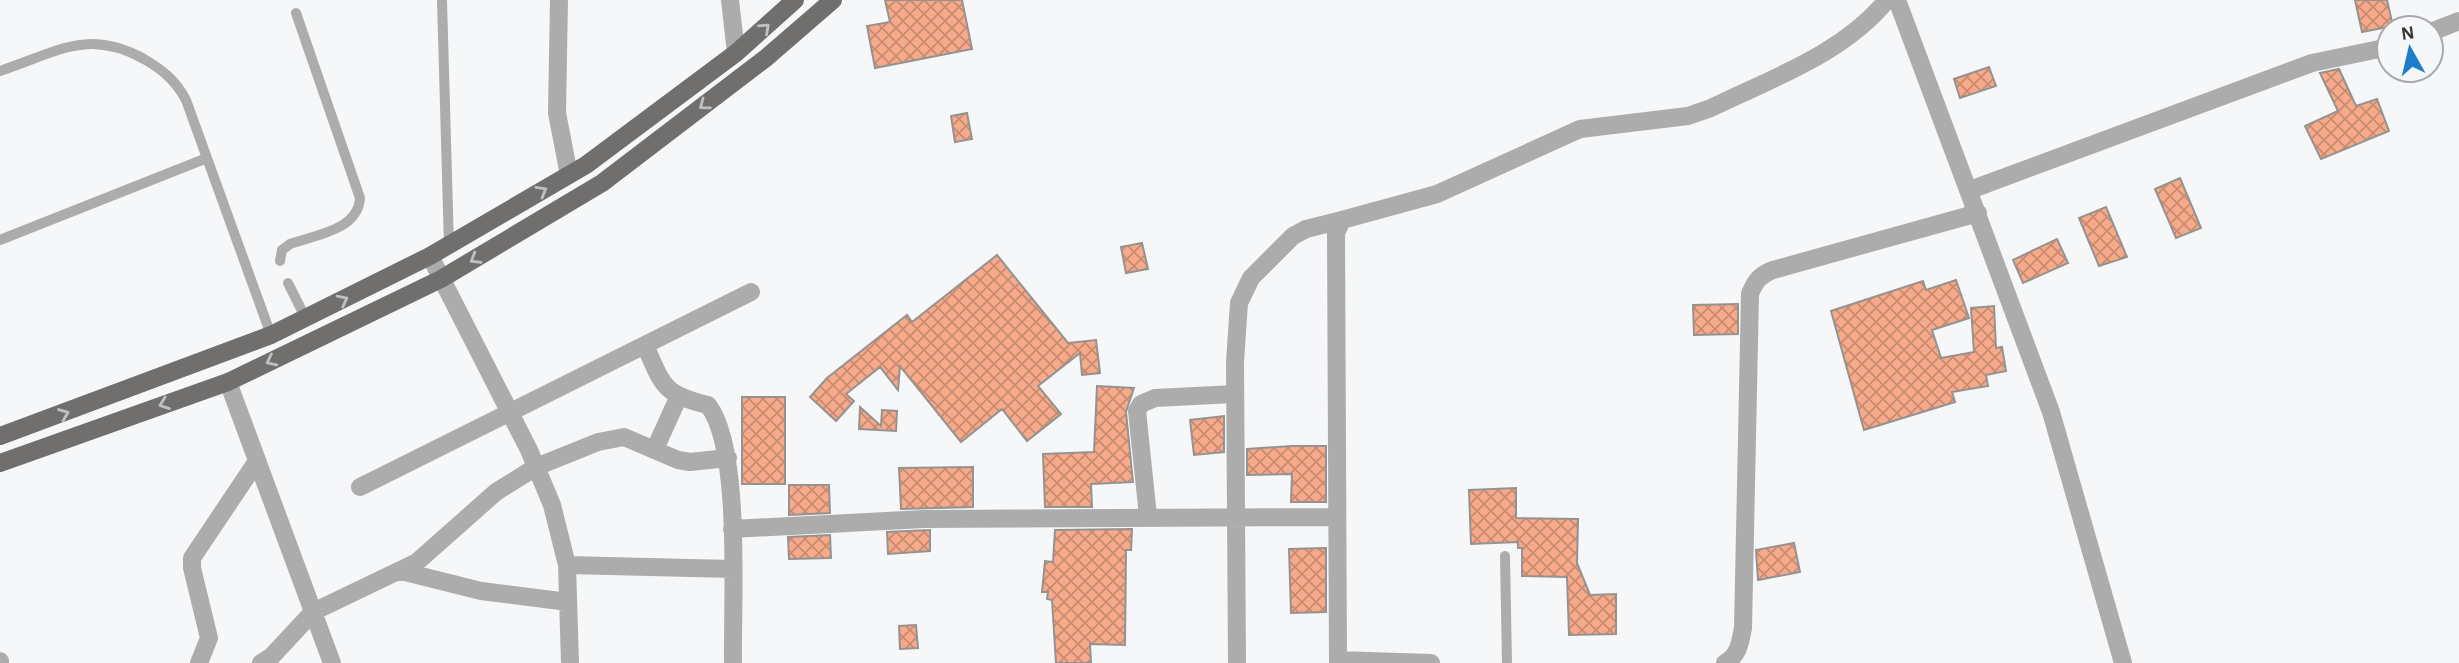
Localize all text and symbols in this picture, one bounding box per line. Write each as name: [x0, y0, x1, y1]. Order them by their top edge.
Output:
north arrow: [2375, 14, 2445, 84]
one-way arrow: [757, 23, 770, 36]
text: N: [2400, 23, 2416, 44]
one-way arrow: [699, 97, 712, 110]
one-way arrow: [535, 186, 548, 199]
one-way arrow: [469, 251, 482, 264]
one-way arrow: [336, 295, 348, 309]
one-way arrow: [266, 352, 278, 366]
one-way arrow: [159, 396, 171, 410]
one-way arrow: [58, 408, 70, 422]

